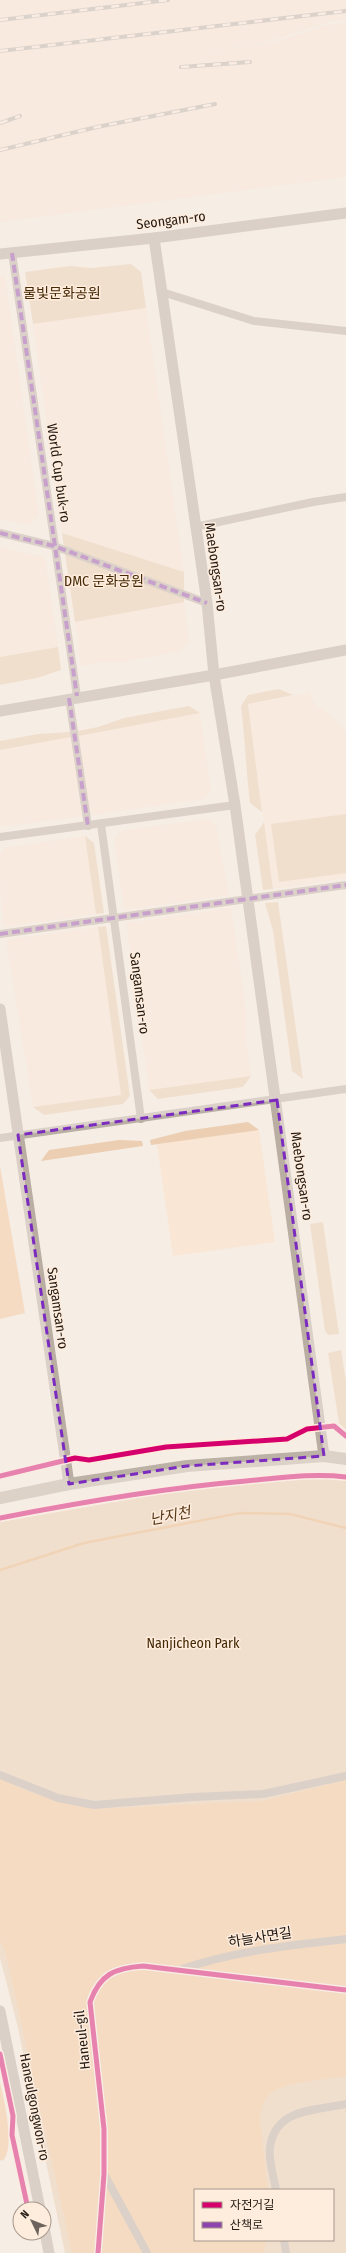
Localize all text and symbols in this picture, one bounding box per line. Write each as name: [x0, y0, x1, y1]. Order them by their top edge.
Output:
street label: Seongam-ro: [135, 208, 207, 233]
park label: 물빛문화공원: [23, 285, 101, 302]
street label: World Cup buk-ro: [43, 422, 74, 524]
street label: Maebongsan-ro: [201, 522, 230, 613]
park label: DMC 문화공원: [64, 573, 144, 590]
street label: Sangamsan-ro: [126, 951, 153, 1035]
street label: Maebongsan-ro: [287, 1131, 316, 1222]
street label: Sangamsan-ro: [43, 1266, 72, 1350]
water label: 난지천: [148, 1503, 194, 1529]
park label: Nanjicheon Park: [147, 1635, 240, 1652]
street label: 하늘사면길: [227, 1924, 293, 1951]
street label: Haneul-gil: [71, 2009, 94, 2070]
street label: Haneulgongwon-ro: [16, 2052, 53, 2162]
legend: [194, 2189, 334, 2241]
text: 자전거길: [230, 2198, 274, 2212]
north arrow: [12, 2201, 52, 2241]
text: N: [18, 2208, 32, 2221]
text: 산책로: [230, 2218, 263, 2232]

